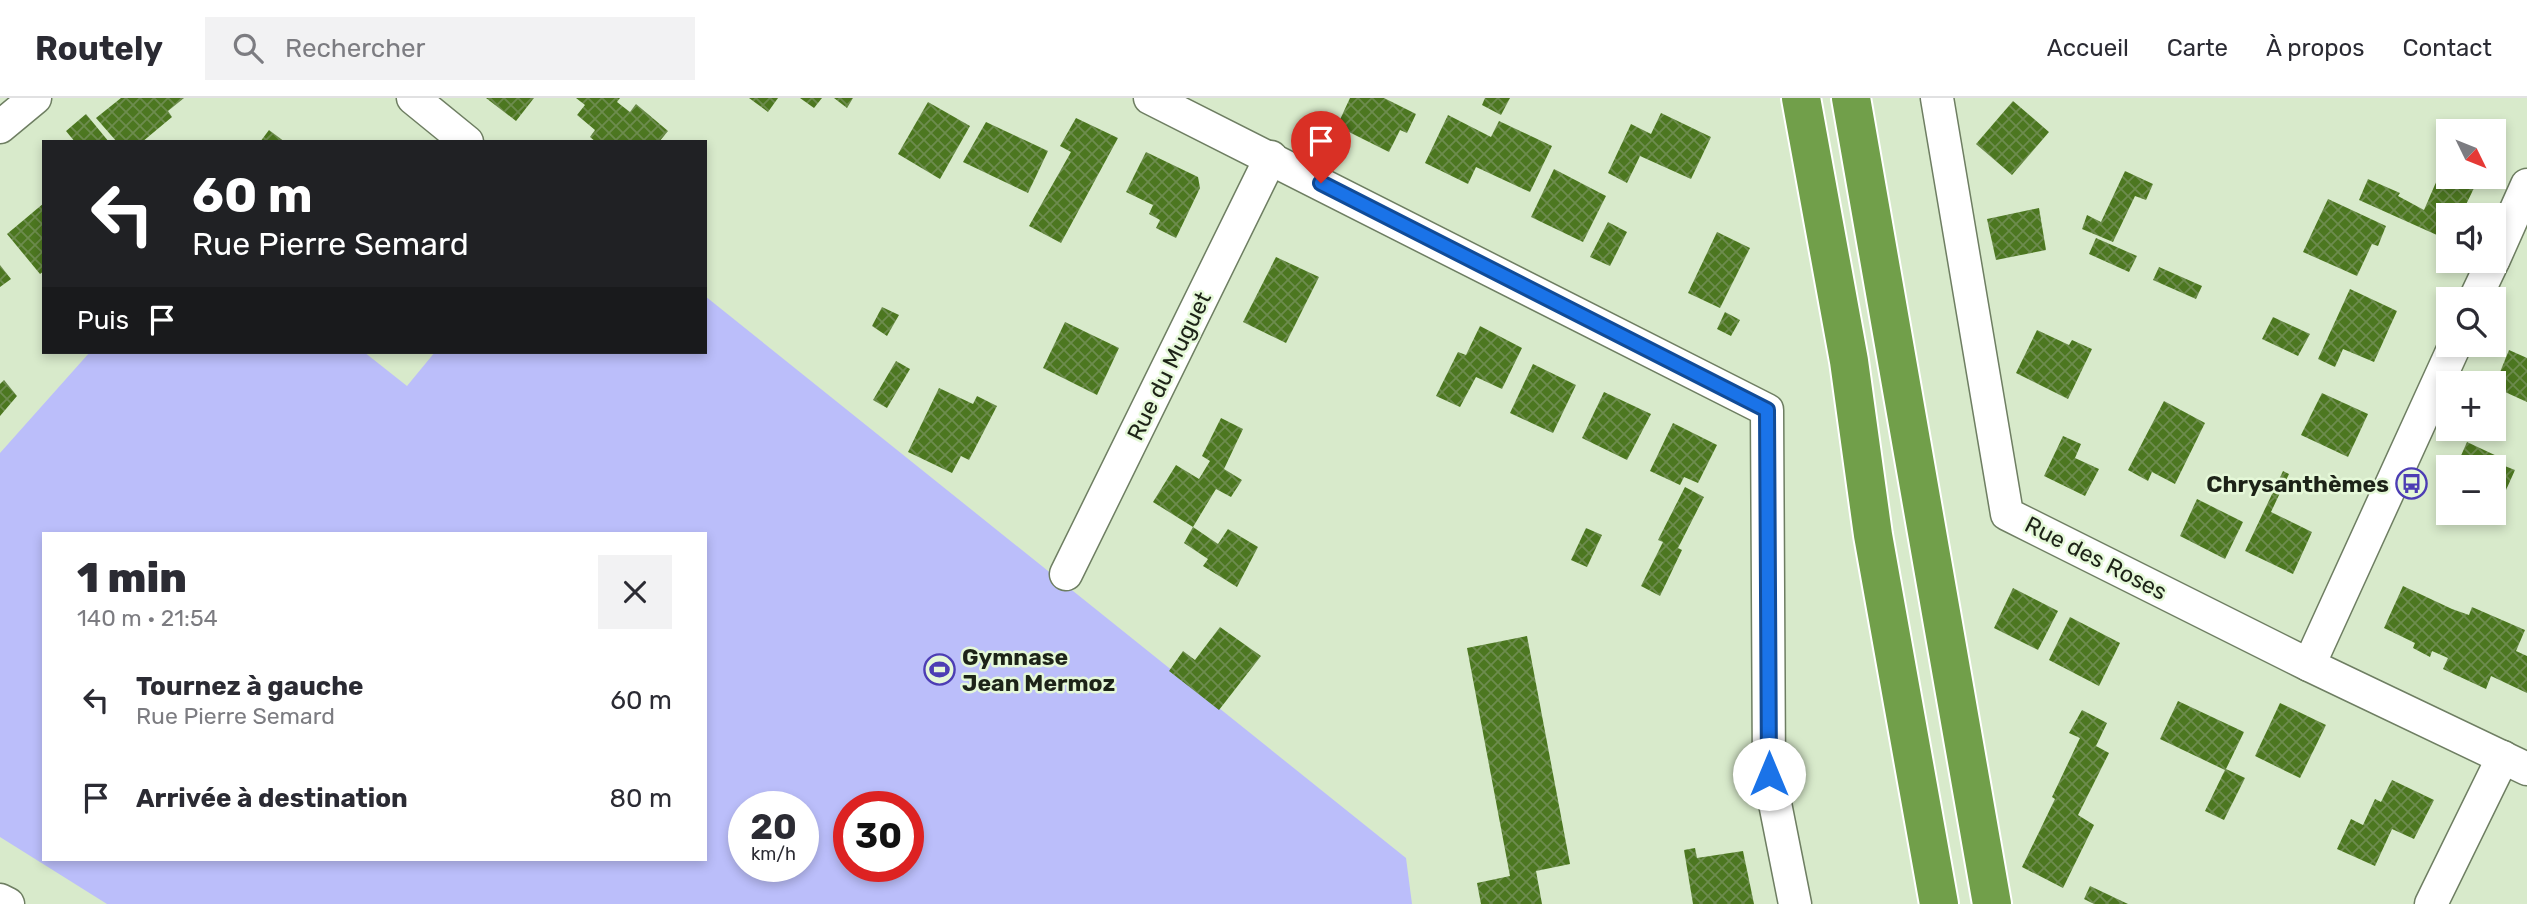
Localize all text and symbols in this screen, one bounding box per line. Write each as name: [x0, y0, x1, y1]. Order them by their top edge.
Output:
search box: [205, 17, 695, 80]
text: Routely: [35, 29, 163, 68]
icon: search: [229, 29, 267, 67]
text: Rechercher: [285, 33, 426, 64]
text: Accueil: [2047, 34, 2129, 62]
text: Carte: [2167, 34, 2228, 62]
text: À propos: [2266, 34, 2365, 62]
text: Contact: [2403, 34, 2492, 62]
pin: [1291, 111, 1351, 183]
north arrow: [2436, 119, 2506, 189]
map controls: [2436, 119, 2506, 525]
icon: arrive: [1302, 122, 1340, 160]
text: 60 m: [192, 166, 313, 224]
icon: left: [77, 168, 168, 259]
button: sound: [2436, 203, 2506, 273]
text: Rue Pierre Semard: [192, 225, 469, 263]
street label: Rue du Muguet: [1121, 287, 1217, 445]
button: search: [2436, 287, 2506, 357]
icon: arrive: [143, 301, 181, 339]
text: Puis: [77, 305, 129, 336]
button: +: [2436, 371, 2506, 441]
button: −: [2436, 455, 2506, 525]
bus stop icon: Chrysanthèmes: [2395, 467, 2429, 501]
place label: Chrysanthèmes: [2206, 470, 2389, 498]
street label: Rue des Roses: [2020, 510, 2172, 606]
text: 1 min: [77, 553, 187, 603]
button: close: [598, 555, 672, 629]
text: 140 m · 21:54: [77, 604, 218, 632]
place label: Gymnase Jean Mermoz: [962, 643, 1115, 697]
sports icon: Gymnase Jean Mermoz: [922, 653, 956, 687]
text: Tournez à gauche: [136, 671, 364, 702]
icon: left: [77, 681, 115, 719]
text: 60 m: [610, 685, 672, 716]
text: Rue Pierre Semard: [136, 702, 335, 730]
position arrow: [1732, 737, 1806, 811]
icon: arrive: [77, 779, 115, 817]
text: Arrivée à destination: [136, 783, 408, 814]
text: 80 m: [609, 783, 672, 814]
speed limit sign: 30: [833, 791, 924, 882]
text: 20: [750, 806, 797, 848]
text: km/h: [751, 843, 796, 865]

